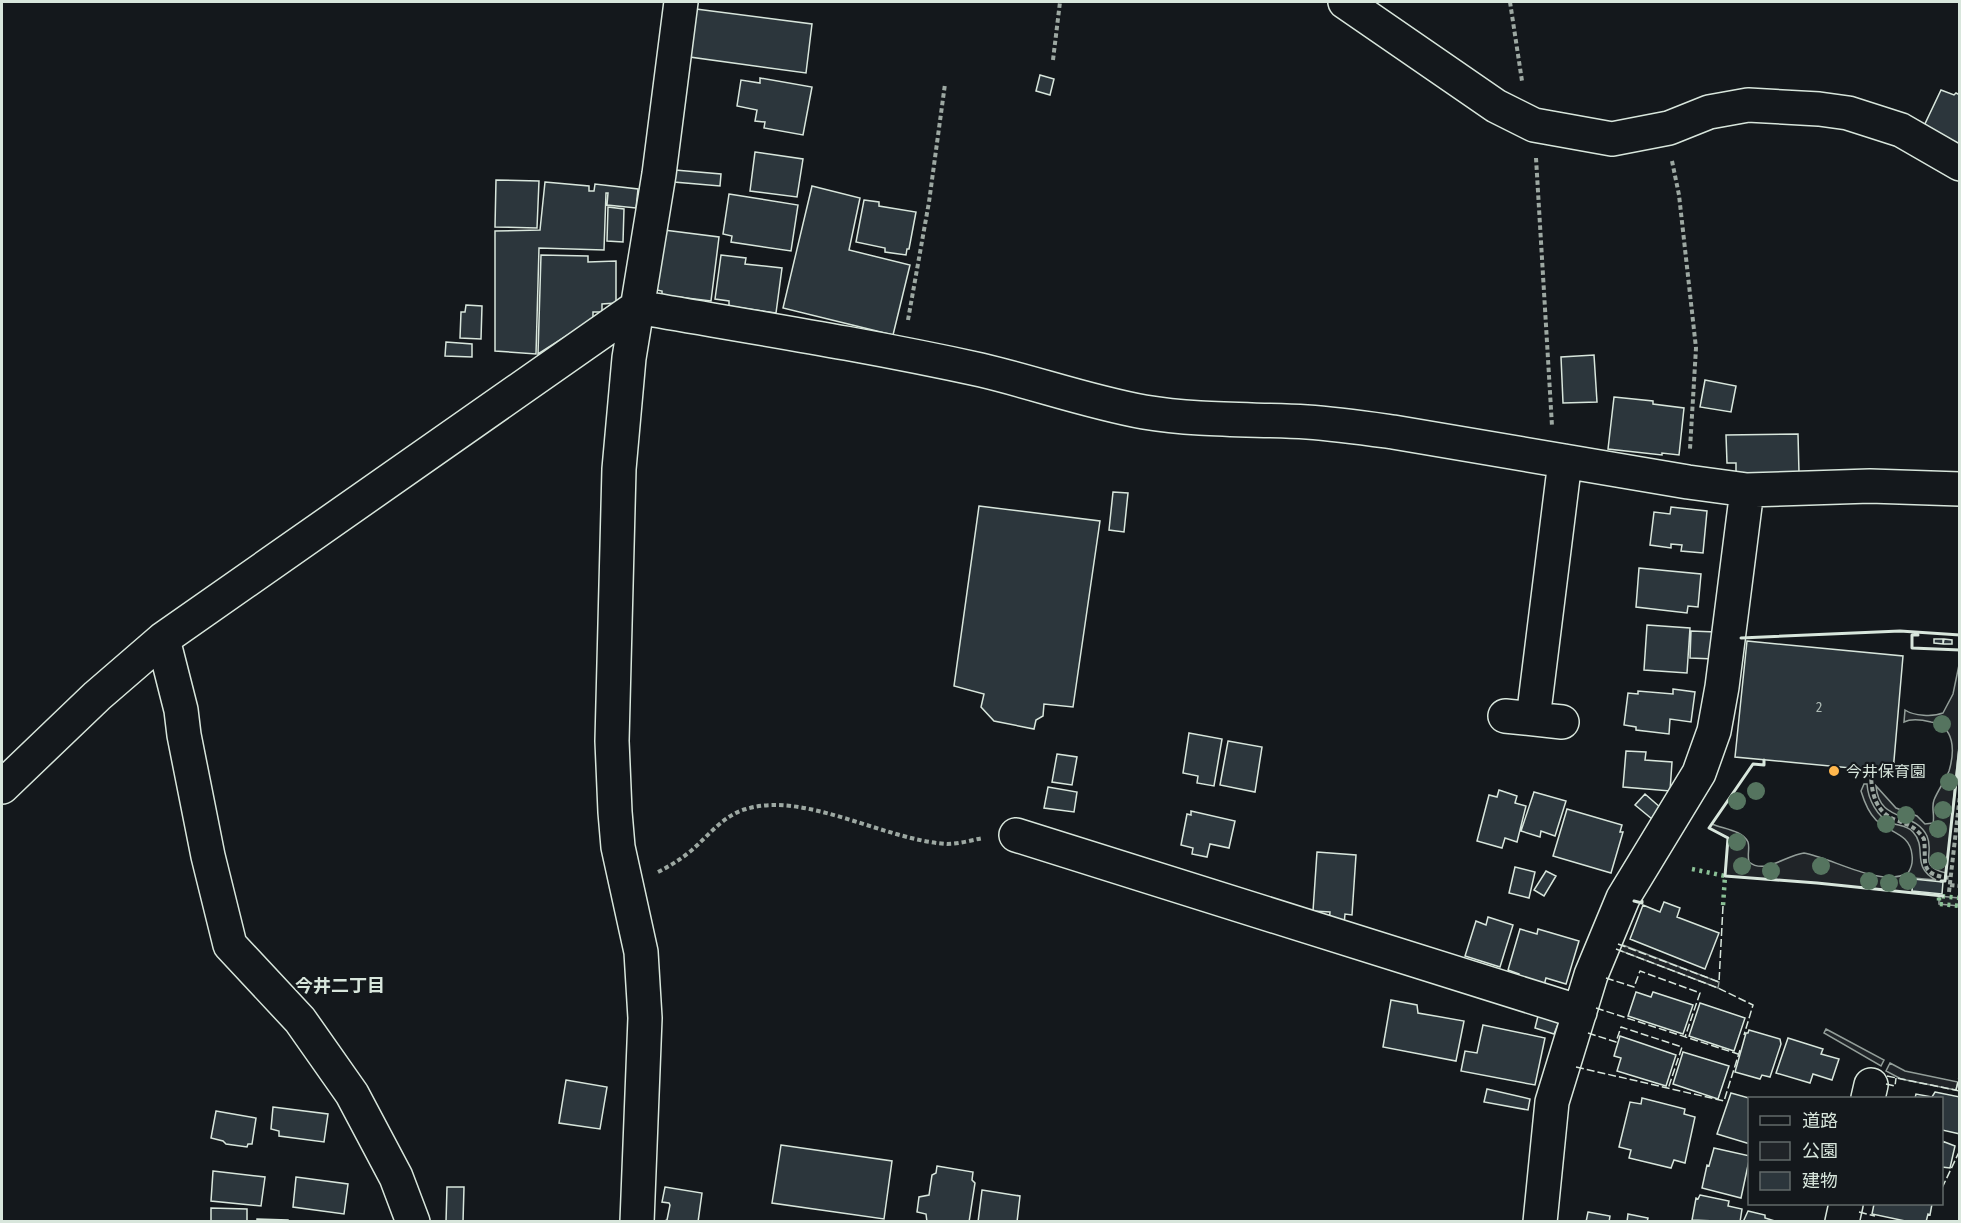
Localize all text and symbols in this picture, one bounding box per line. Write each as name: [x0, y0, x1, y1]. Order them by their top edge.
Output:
house number: 2: [1816, 699, 1822, 716]
place label: 今井保育園: [1846, 762, 1926, 781]
marker: 今井保育園: [1827, 764, 1841, 778]
district label: 今井二丁目: [295, 975, 385, 997]
legend: [1748, 1097, 1943, 1205]
text: 道路: [1802, 1110, 1838, 1132]
text: 公園: [1802, 1140, 1838, 1162]
text: 建物: [1802, 1170, 1838, 1192]

